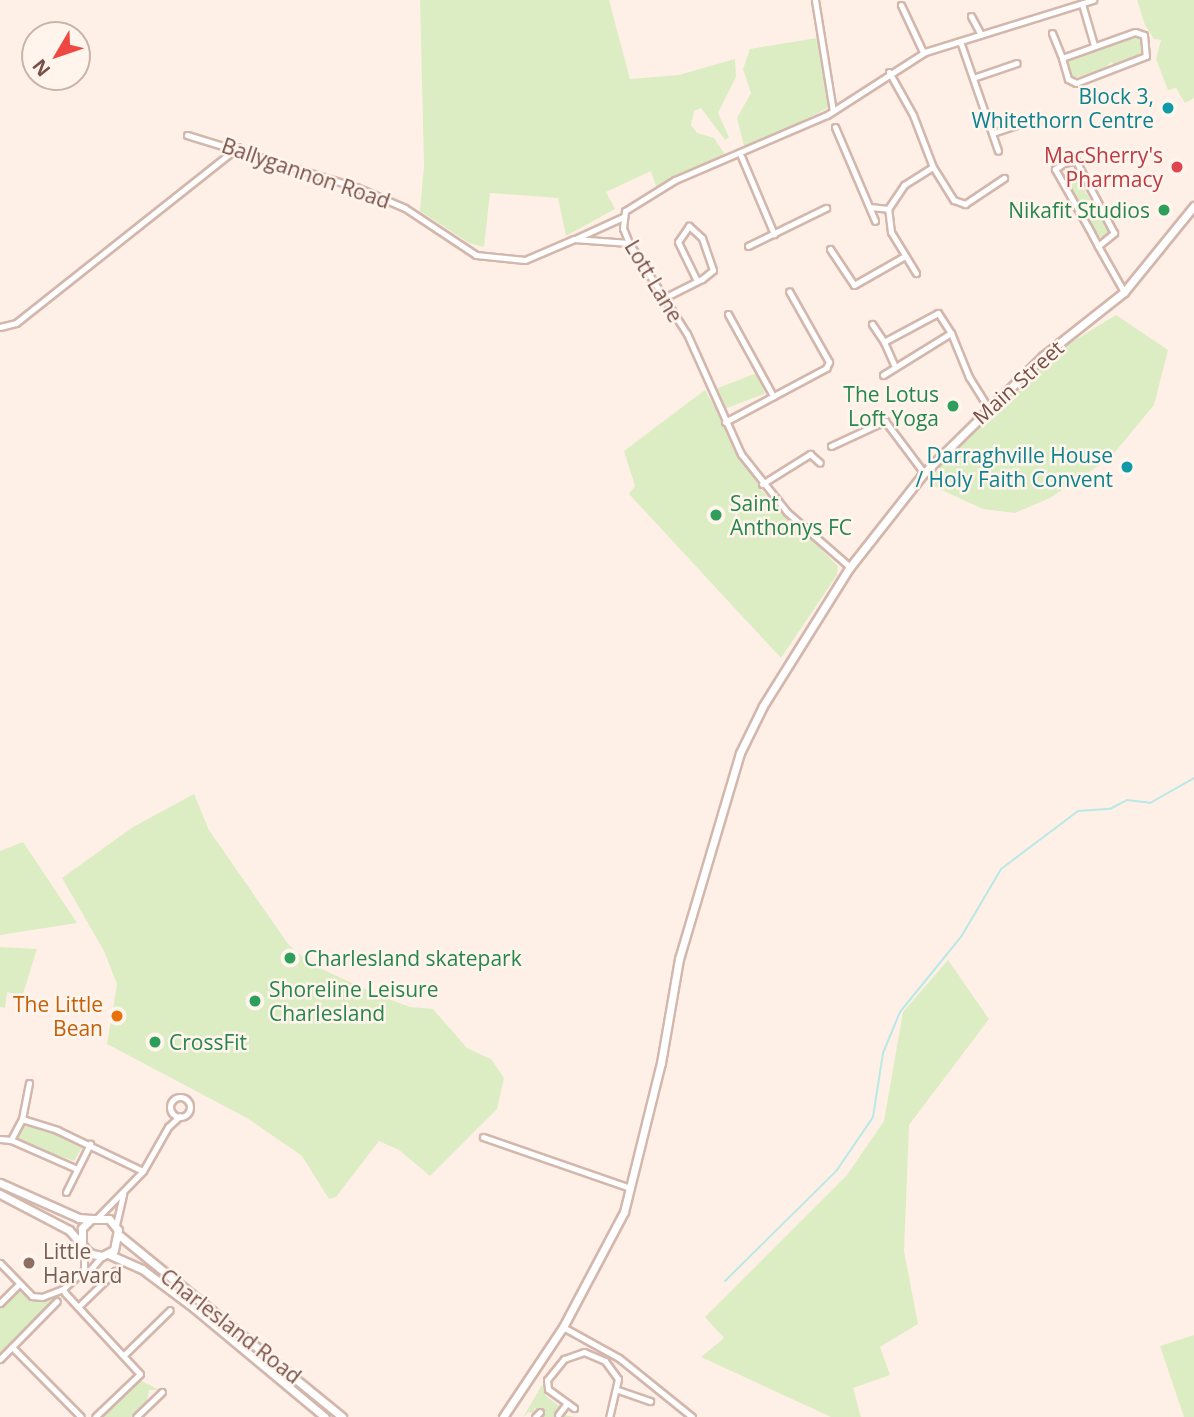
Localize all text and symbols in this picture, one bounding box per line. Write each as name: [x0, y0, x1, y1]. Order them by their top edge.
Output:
north arrow: [21, 21, 91, 91]
text: N: [26, 54, 56, 82]
place label: Block 3, Whitethorn Centre: [971, 83, 1154, 133]
marker: Block 3, Whitethorn Centre: [1160, 100, 1176, 116]
street label: Ballygannon Road: [219, 132, 393, 214]
place label: MacSherry's Pharmacy: [1044, 142, 1163, 192]
marker: MacSherry's Pharmacy: [1169, 159, 1185, 175]
place label: Nikafit Studios: [1008, 197, 1150, 223]
marker: Nikafit Studios: [1156, 202, 1172, 218]
street label: Lott Lane: [620, 235, 688, 327]
street label: Main Street: [968, 335, 1068, 429]
place label: The Lotus Loft Yoga: [843, 381, 939, 431]
marker: The Lotus Loft Yoga: [945, 398, 961, 414]
place label: Darraghville House / Holy Faith Convent: [915, 442, 1113, 492]
marker: Darraghville House / Holy Faith Convent: [1119, 459, 1135, 475]
place label: Saint Anthonys FC: [730, 490, 852, 540]
marker: Saint Anthonys FC: [708, 507, 724, 523]
place label: Charlesland skatepark: [304, 945, 522, 971]
marker: Charlesland skatepark: [282, 950, 298, 966]
place label: Shoreline Leisure Charlesland: [269, 976, 438, 1026]
place label: The Little Bean: [13, 991, 103, 1041]
marker: Shoreline Leisure Charlesland: [247, 993, 263, 1009]
marker: The Little Bean: [109, 1008, 125, 1024]
place label: CrossFit: [169, 1029, 247, 1055]
marker: CrossFit: [147, 1034, 163, 1050]
place label: Little Harvard: [43, 1238, 122, 1288]
marker: Little Harvard: [21, 1255, 37, 1271]
street label: Charlesland Road: [156, 1263, 306, 1389]

